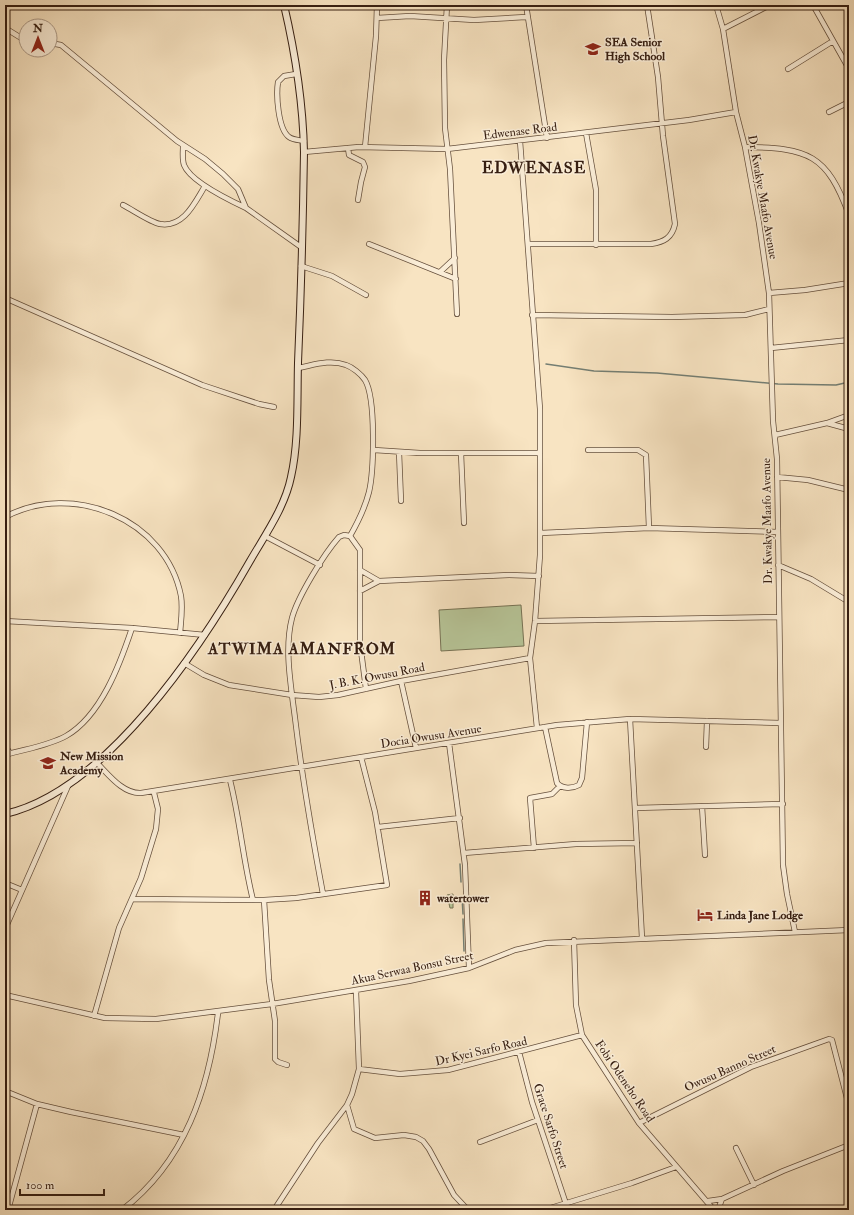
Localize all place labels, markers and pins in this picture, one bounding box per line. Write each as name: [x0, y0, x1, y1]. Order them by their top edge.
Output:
place label: SEA Senior High School: [605, 35, 666, 64]
school or university icon: SEA Senior High School: [584, 40, 602, 58]
place label: New Mission Academy: [59, 749, 124, 778]
school or university icon: New Mission Academy: [39, 754, 57, 772]
building icon: watertower: [416, 889, 434, 907]
place label: watertower: [436, 891, 490, 906]
hotel icon: Linda Jane Lodge: [696, 906, 714, 924]
place label: Linda Jane Lodge: [717, 908, 804, 923]

